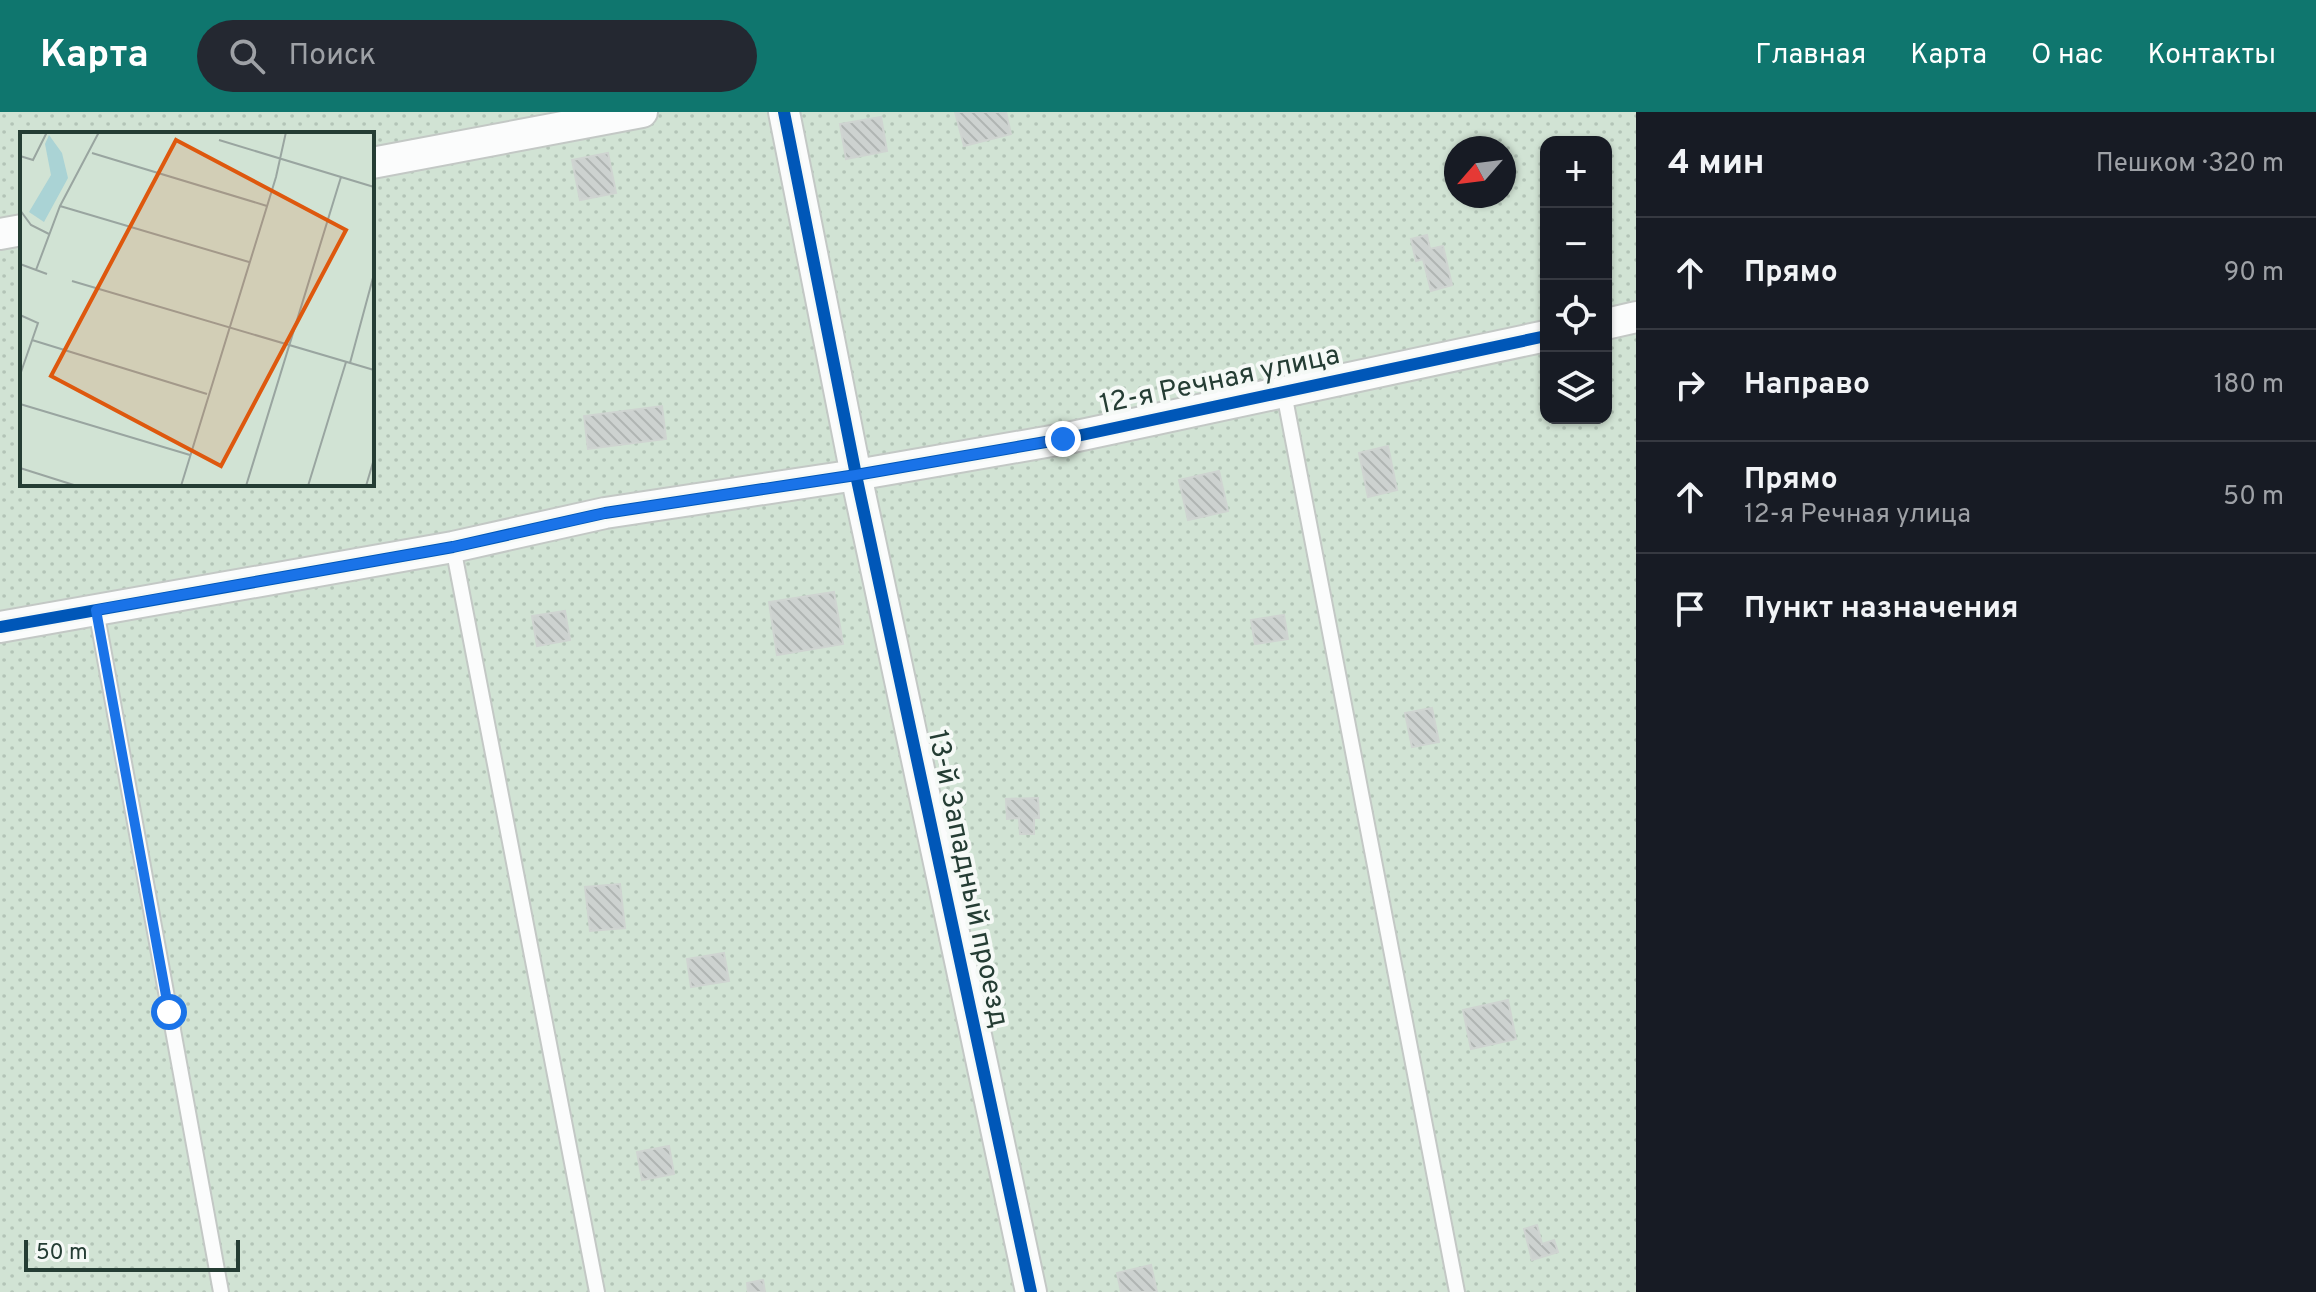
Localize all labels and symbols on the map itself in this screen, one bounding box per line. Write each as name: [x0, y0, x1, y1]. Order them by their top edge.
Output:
inset map: [20, 132, 374, 486]
north arrow: [1444, 136, 1516, 208]
street label: 12-я Речная улица: [1097, 338, 1343, 424]
route end: [1045, 421, 1081, 457]
street label: 13-й Западный проезд: [918, 727, 1016, 1031]
route start: [151, 994, 187, 1030]
scale bar: [24, 1236, 240, 1272]

